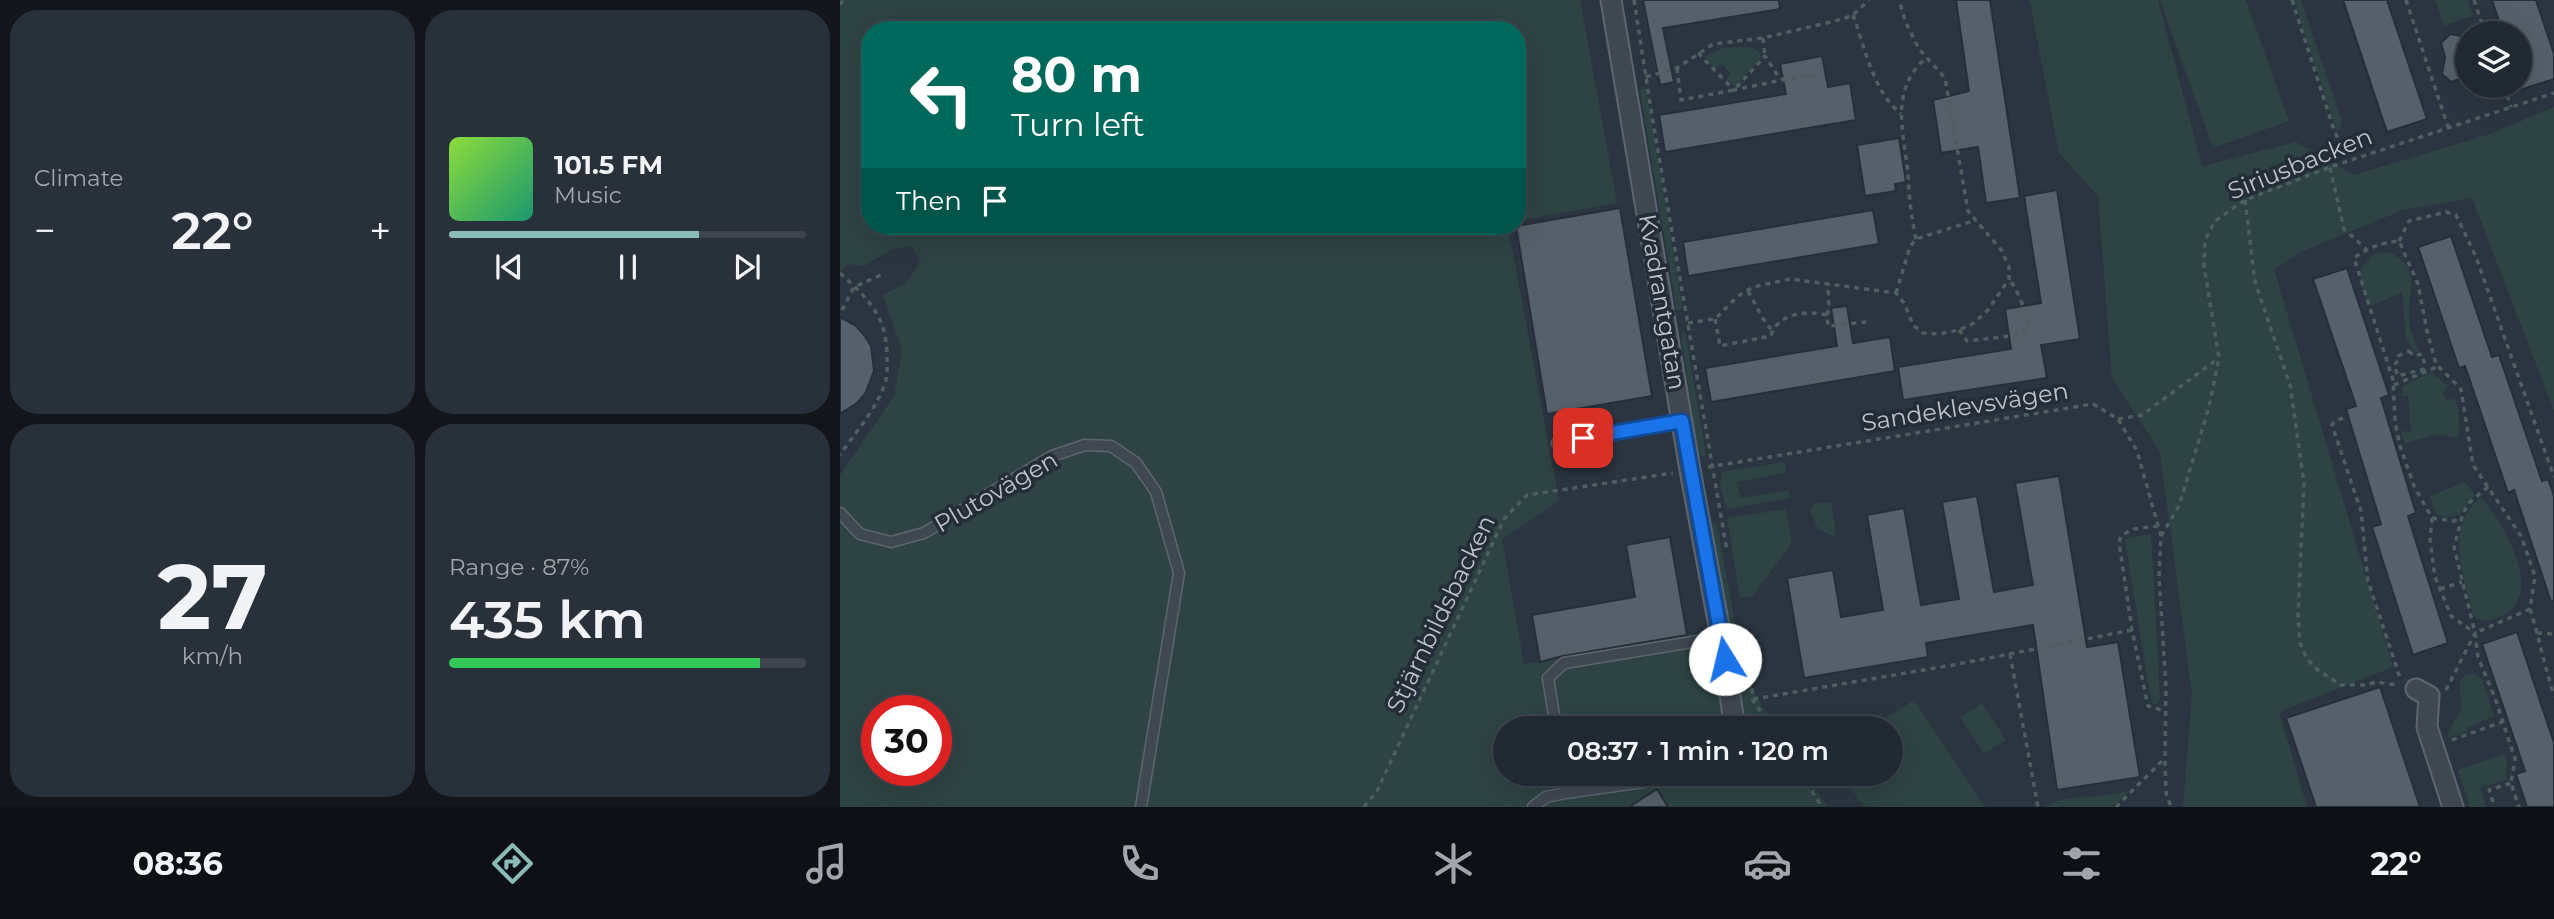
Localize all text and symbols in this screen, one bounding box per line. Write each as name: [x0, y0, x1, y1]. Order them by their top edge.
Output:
map controls: [2455, 21, 2532, 98]
button: layers: [2455, 21, 2532, 98]
text: 80 m: [1011, 45, 1142, 104]
icon: left: [896, 49, 987, 140]
text: Turn left: [1011, 105, 1145, 144]
street label: Siriusbacken: [2223, 121, 2376, 206]
text: 101.5 FM: [554, 149, 663, 181]
text: Climate: [34, 164, 123, 192]
text: Music: [554, 181, 622, 209]
icon: arrive: [976, 182, 1014, 220]
text: Then: [896, 185, 962, 217]
text: 22°: [171, 199, 254, 262]
text: −: [34, 207, 56, 254]
text: +: [369, 207, 391, 254]
street label: Kvadrantgatan: [1633, 212, 1692, 392]
icon: previous: [490, 248, 528, 286]
icon: pause: [609, 248, 647, 286]
icon: next: [728, 248, 766, 286]
street label: Sandeklevsvägen: [1859, 376, 2070, 437]
pin: [1553, 408, 1613, 468]
icon: arrive: [1564, 419, 1602, 457]
street label: Plutovägen: [929, 445, 1063, 539]
street label: Stjärnbildsbacken: [1380, 510, 1501, 717]
text: 27: [157, 541, 268, 652]
text: Range · 87%: [449, 553, 589, 581]
text: 435 km: [449, 588, 646, 651]
position arrow: [1688, 622, 1762, 696]
text: km/h: [182, 642, 243, 670]
speed limit sign: 30: [861, 695, 952, 786]
text: 08:37 · 1 min · 120 m: [1567, 735, 1829, 767]
icon: directions: [488, 839, 537, 888]
icon: music: [802, 839, 851, 888]
icon: phone: [1115, 839, 1164, 888]
icon: climate: [1429, 839, 1478, 888]
icon: car: [1743, 839, 1792, 888]
icon: filters: [2057, 839, 2106, 888]
text: 08:36: [132, 844, 223, 883]
text: 22°: [2370, 844, 2422, 883]

